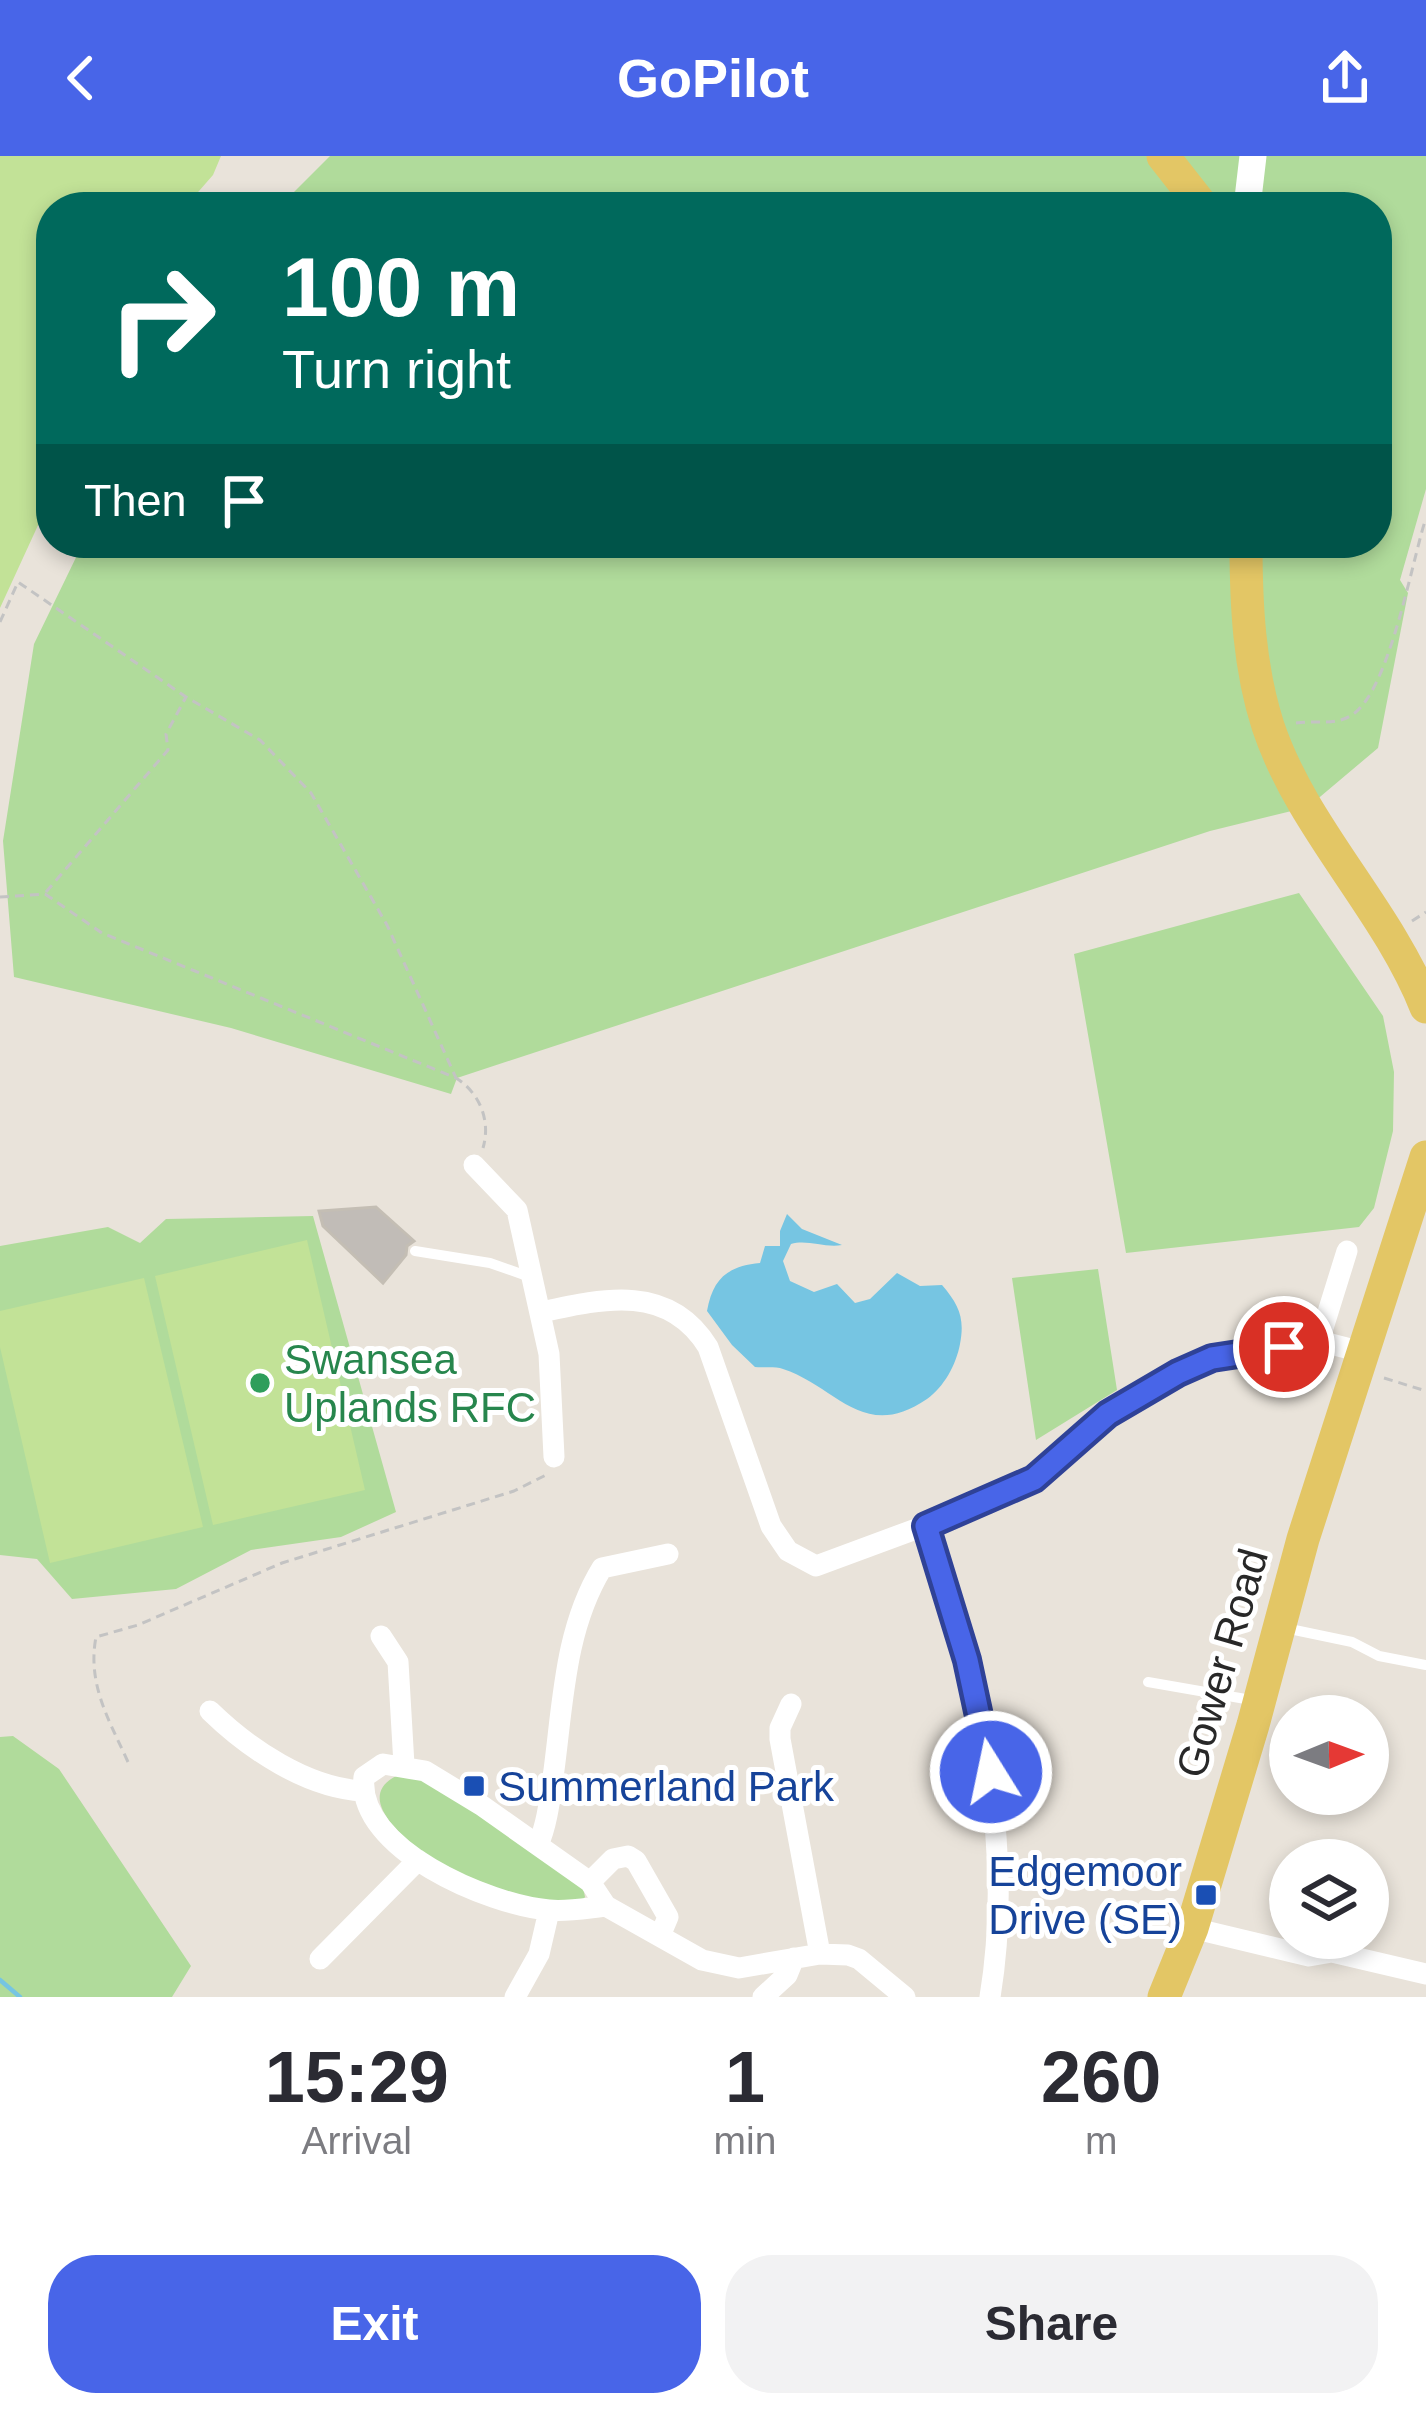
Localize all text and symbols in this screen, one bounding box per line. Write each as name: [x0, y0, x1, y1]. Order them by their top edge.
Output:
icon: back: [48, 45, 114, 111]
icon: share: [1312, 45, 1378, 111]
text: GoPilot: [617, 48, 809, 108]
icon: right: [84, 240, 240, 396]
text: 100 m: [282, 240, 520, 334]
text: Turn right: [282, 339, 511, 399]
icon: arrive: [211, 468, 277, 534]
text: Then: [84, 475, 187, 526]
pin: [1233, 1296, 1335, 1398]
icon: arrive: [1251, 1314, 1317, 1380]
place label: Swansea Uplands RFC: [284, 1336, 536, 1431]
marker: Swansea Uplands RFC: [247, 1370, 273, 1396]
street label: Gower Road: [1167, 1543, 1277, 1783]
north arrow: [1269, 1695, 1389, 1815]
map controls: [1269, 1695, 1389, 1959]
position arrow: [928, 1709, 1054, 1835]
place label: Summerland Park: [498, 1763, 835, 1810]
marker: Summerland Park: [461, 1773, 487, 1799]
button: layers: [1269, 1839, 1389, 1959]
place label: Edgemoor Drive (SE): [988, 1848, 1182, 1943]
marker: Edgemoor Drive (SE): [1193, 1882, 1219, 1908]
text: 15:29: [265, 2037, 449, 2117]
text: 1: [725, 2037, 765, 2117]
text: 260: [1041, 2037, 1161, 2117]
text: Arrival: [302, 2119, 412, 2162]
text: min: [714, 2119, 776, 2162]
text: m: [1085, 2119, 1117, 2162]
button: Exit: [48, 2255, 701, 2393]
button: Share: [725, 2255, 1378, 2393]

